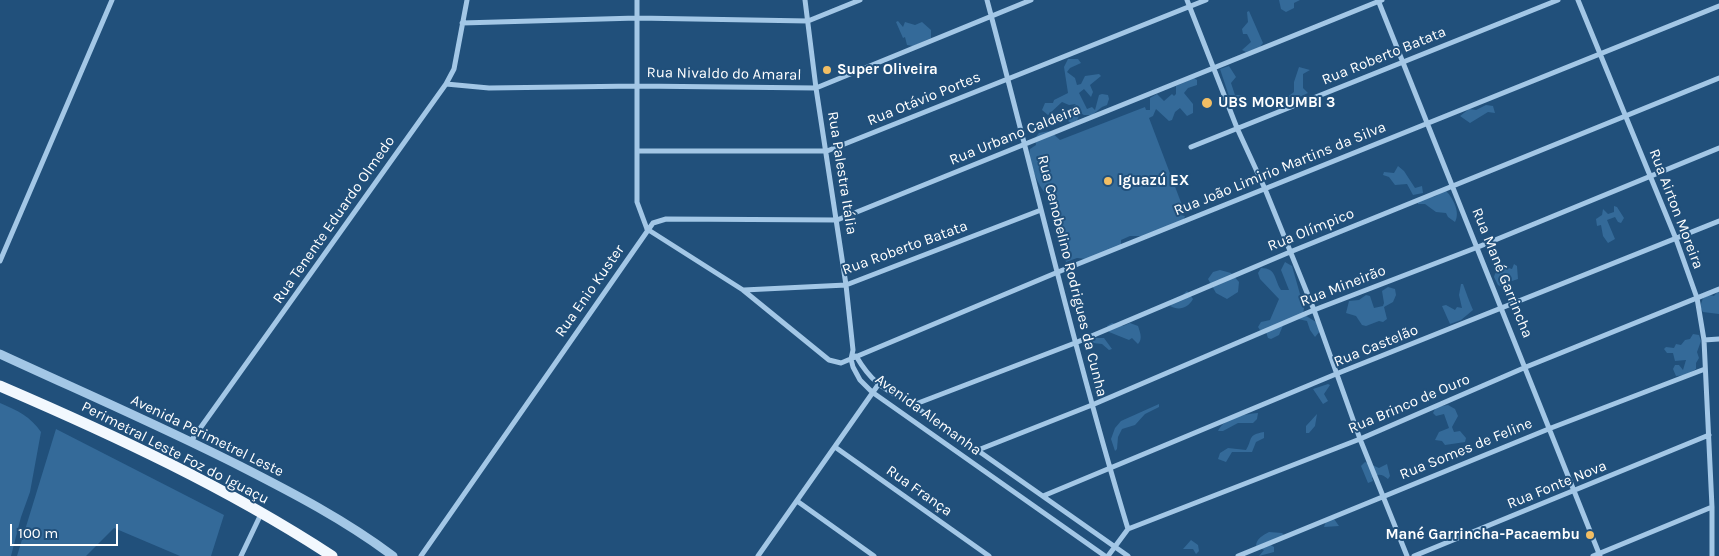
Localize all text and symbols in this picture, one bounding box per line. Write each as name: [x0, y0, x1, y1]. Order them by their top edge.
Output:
street label: Rua Roberto Batata: [1319, 23, 1449, 89]
place label: Super Oliveira: [837, 61, 938, 79]
street label: Rua Nivaldo do Amaral: [646, 64, 802, 84]
marker: Super Oliveira: [821, 64, 833, 76]
street label: Rua Otávio Portes: [865, 68, 983, 130]
place label: UBS MORUMBI 3: [1218, 94, 1335, 112]
marker: UBS MORUMBI 3: [1200, 96, 1214, 110]
street label: Rua Urbano Caldeira: [947, 100, 1083, 170]
street label: Rua Palestra Itália: [823, 110, 861, 236]
street label: Rua João Limirio Martins da Silva: [1171, 118, 1389, 220]
street label: Rua Tenente Eduardo Olmedo: [269, 133, 399, 307]
street label: Rua Airton Moreira: [1645, 146, 1707, 272]
street label: Rua Cenobelino Rodrigues da Cunha: [1033, 153, 1111, 399]
place label: Iguazú EX: [1118, 172, 1189, 190]
marker: Iguazú EX: [1102, 175, 1114, 187]
street label: Rua Olímpico: [1265, 204, 1357, 256]
street label: Rua Mané Garrincha: [1468, 205, 1536, 341]
street label: Rua Roberto Batata: [840, 217, 970, 279]
street label: Rua Enio Kuster: [551, 241, 629, 341]
street label: Rua Mineirão: [1298, 261, 1388, 311]
street label: Rua Castelão: [1331, 321, 1421, 371]
street label: Avenida Alemanha: [871, 370, 985, 460]
street label: Rua Brinco de Ouro: [1345, 370, 1473, 438]
street label: Avenida Perimetrel Leste: [128, 391, 286, 481]
street label: Perimetral Leste Foz do Iguaçu: [78, 398, 272, 508]
street label: Rua Somes de Feline: [1397, 414, 1535, 484]
street label: Rua Fonte Nova: [1505, 457, 1609, 513]
street label: Rua França: [882, 462, 956, 520]
scale bar: [12, 514, 120, 546]
text: 100 m: [18, 524, 58, 542]
place label: Mané Garrincha-Pacaembu: [1385, 526, 1580, 544]
marker: Mané Garrincha-Pacaembu: [1584, 529, 1596, 541]

